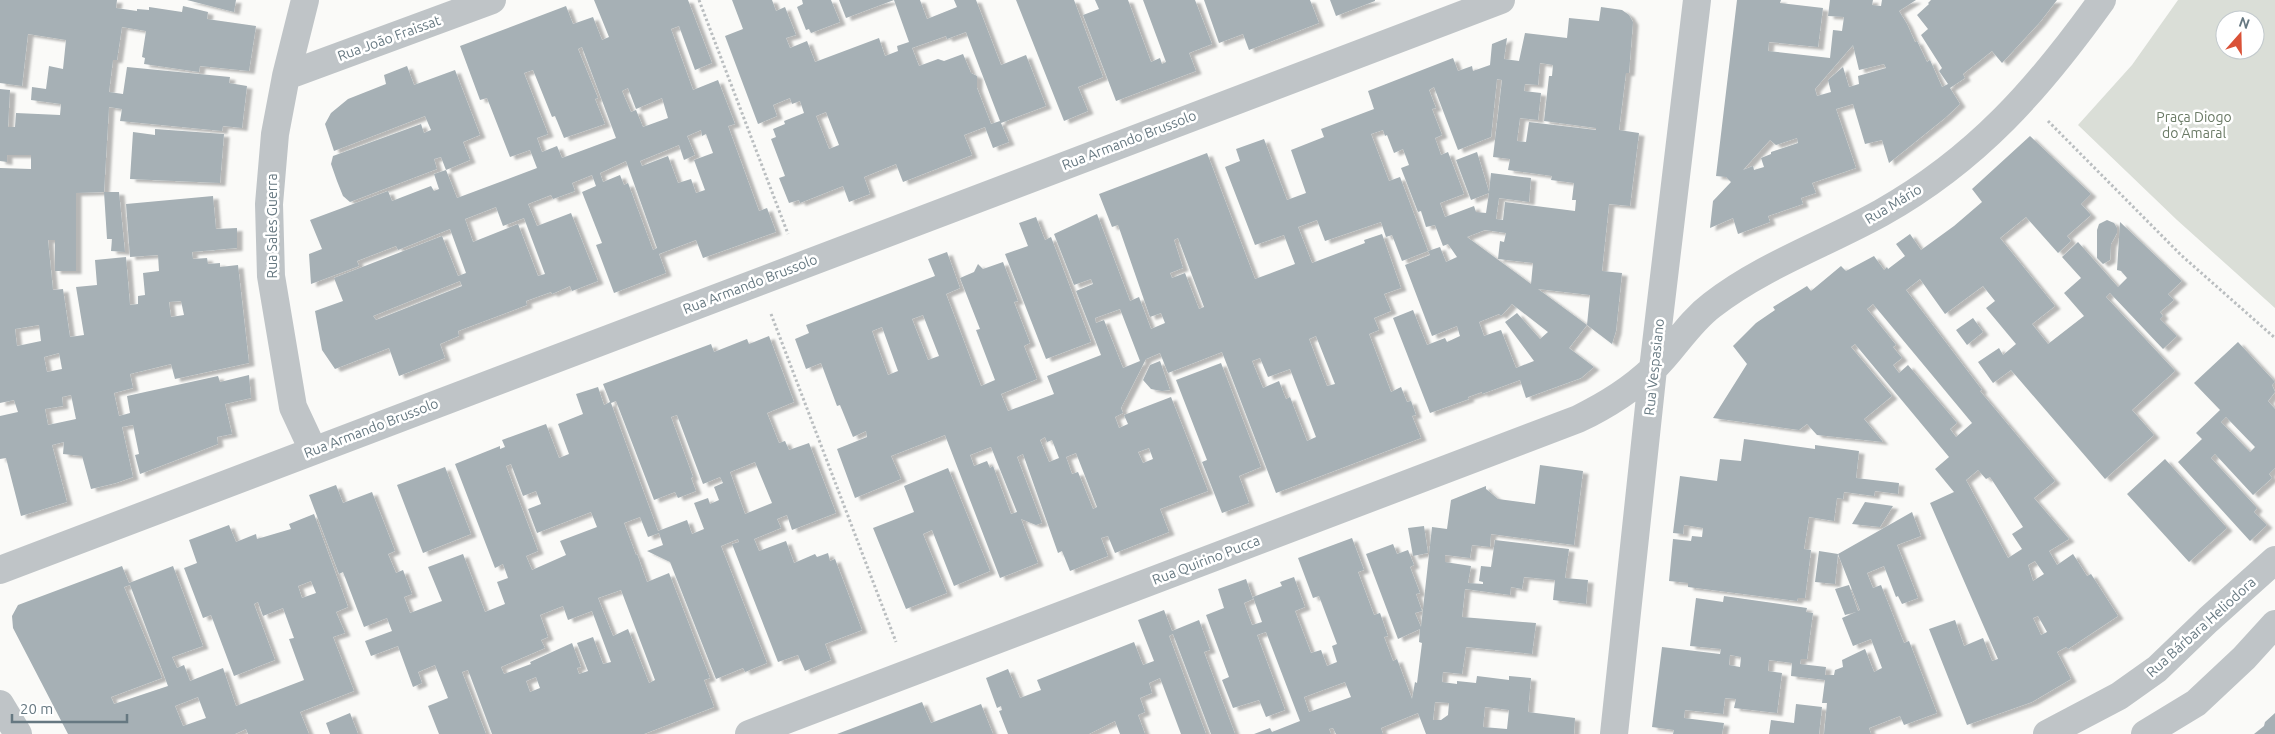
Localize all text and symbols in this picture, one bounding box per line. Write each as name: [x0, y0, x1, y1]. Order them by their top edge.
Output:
north arrow: [2215, 10, 2265, 60]
street label: Rua João Fraissat: [335, 12, 443, 64]
text: N: [2237, 13, 2252, 32]
street label: Rua Armando Brussolo: [1059, 107, 1199, 173]
park label: Praça Diogo do Amaral: [2156, 109, 2232, 141]
street label: Rua Sales Guerra: [264, 173, 280, 279]
street label: Rua Mário: [1862, 181, 1924, 227]
street label: Rua Armando Brussolo: [680, 251, 820, 317]
street label: Rua Vespasiano: [1641, 318, 1667, 416]
street label: Rua Armando Brussolo: [301, 395, 441, 461]
street label: Rua Quirino Pucca: [1150, 532, 1262, 588]
street label: Rua Bárbara Heliodora: [2143, 574, 2259, 680]
scale bar: [12, 692, 128, 724]
text: 20 m: [20, 700, 53, 717]

